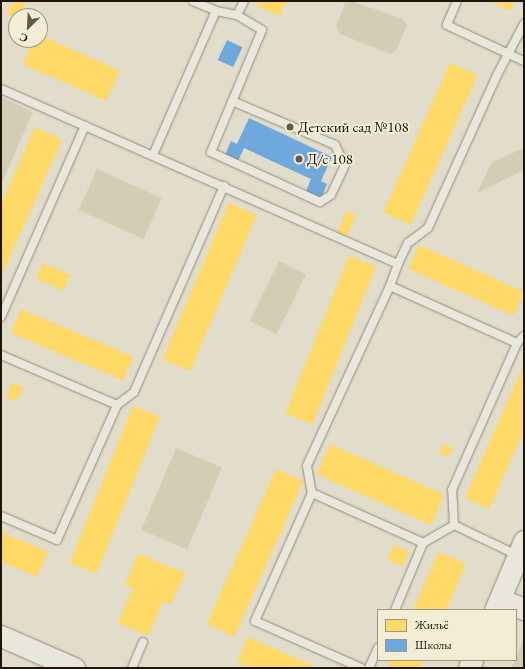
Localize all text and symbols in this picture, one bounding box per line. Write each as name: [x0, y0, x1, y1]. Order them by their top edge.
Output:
north arrow: [8, 8, 48, 48]
text: С: [17, 30, 30, 46]
place label: Детский сад №108: [298, 118, 409, 136]
marker: Детский сад №108: [285, 122, 295, 132]
place label: Д/с 108: [307, 150, 353, 168]
marker: Д/с 108: [294, 154, 304, 164]
legend: [377, 609, 517, 661]
text: Жильё: [415, 617, 448, 633]
text: Школы: [415, 637, 452, 653]

